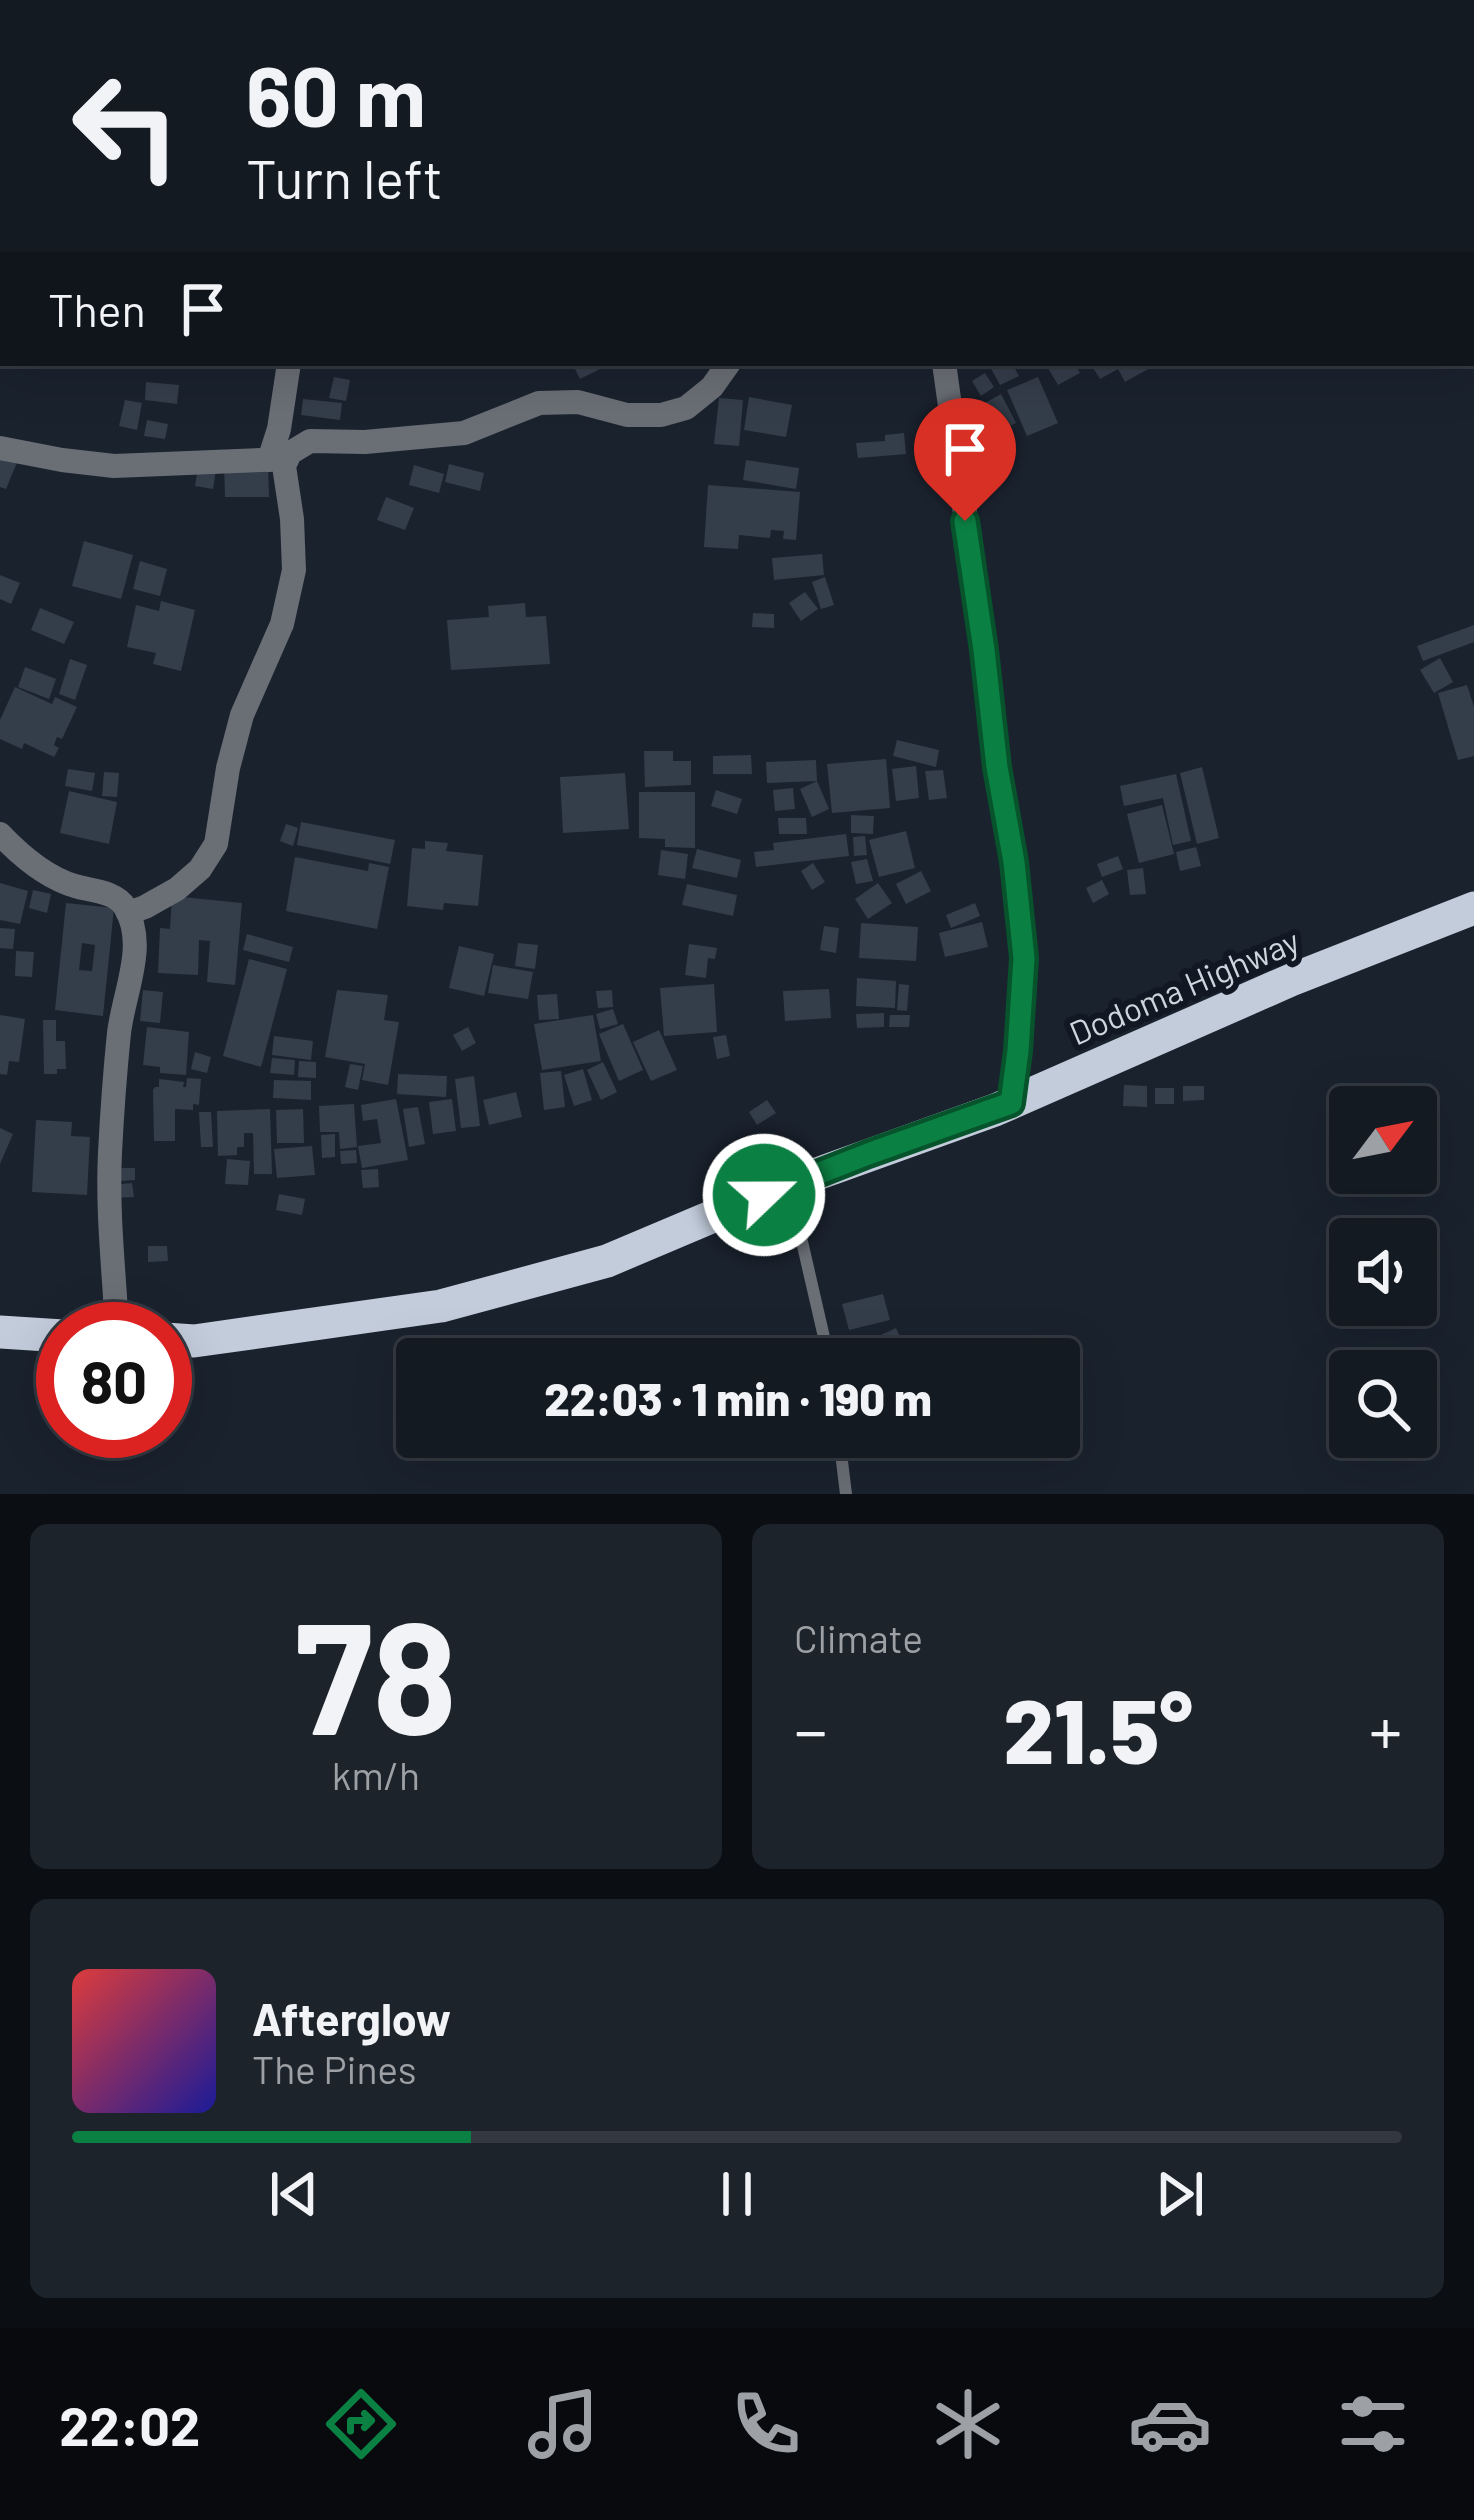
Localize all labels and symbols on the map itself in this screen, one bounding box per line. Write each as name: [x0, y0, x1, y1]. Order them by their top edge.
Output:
pin: [914, 398, 1016, 521]
street label: Dodoma Highway: [1063, 920, 1305, 1052]
north arrow: [1329, 1086, 1437, 1194]
position arrow: [701, 1132, 827, 1258]
speed limit sign: 80: [36, 1302, 192, 1458]

